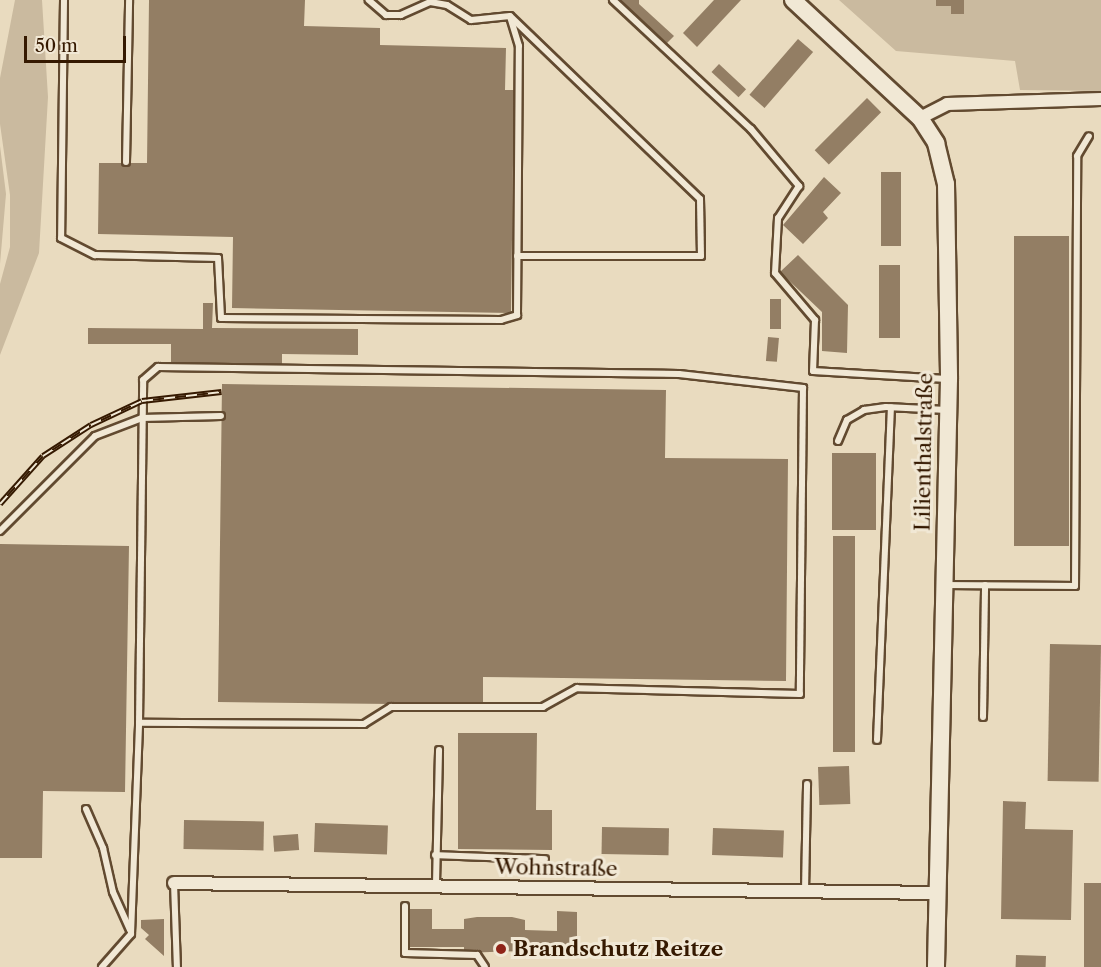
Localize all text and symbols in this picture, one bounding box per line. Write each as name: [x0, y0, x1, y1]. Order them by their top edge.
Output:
scale bar: [27, 24, 129, 62]
text: 50 m: [35, 35, 78, 57]
street label: Lilienthalstraße: [910, 373, 938, 531]
street label: Wohnstraße: [494, 854, 618, 882]
place label: Brandschutz Reitze: [513, 936, 723, 962]
marker: Brandschutz Reitze: [494, 942, 508, 956]

